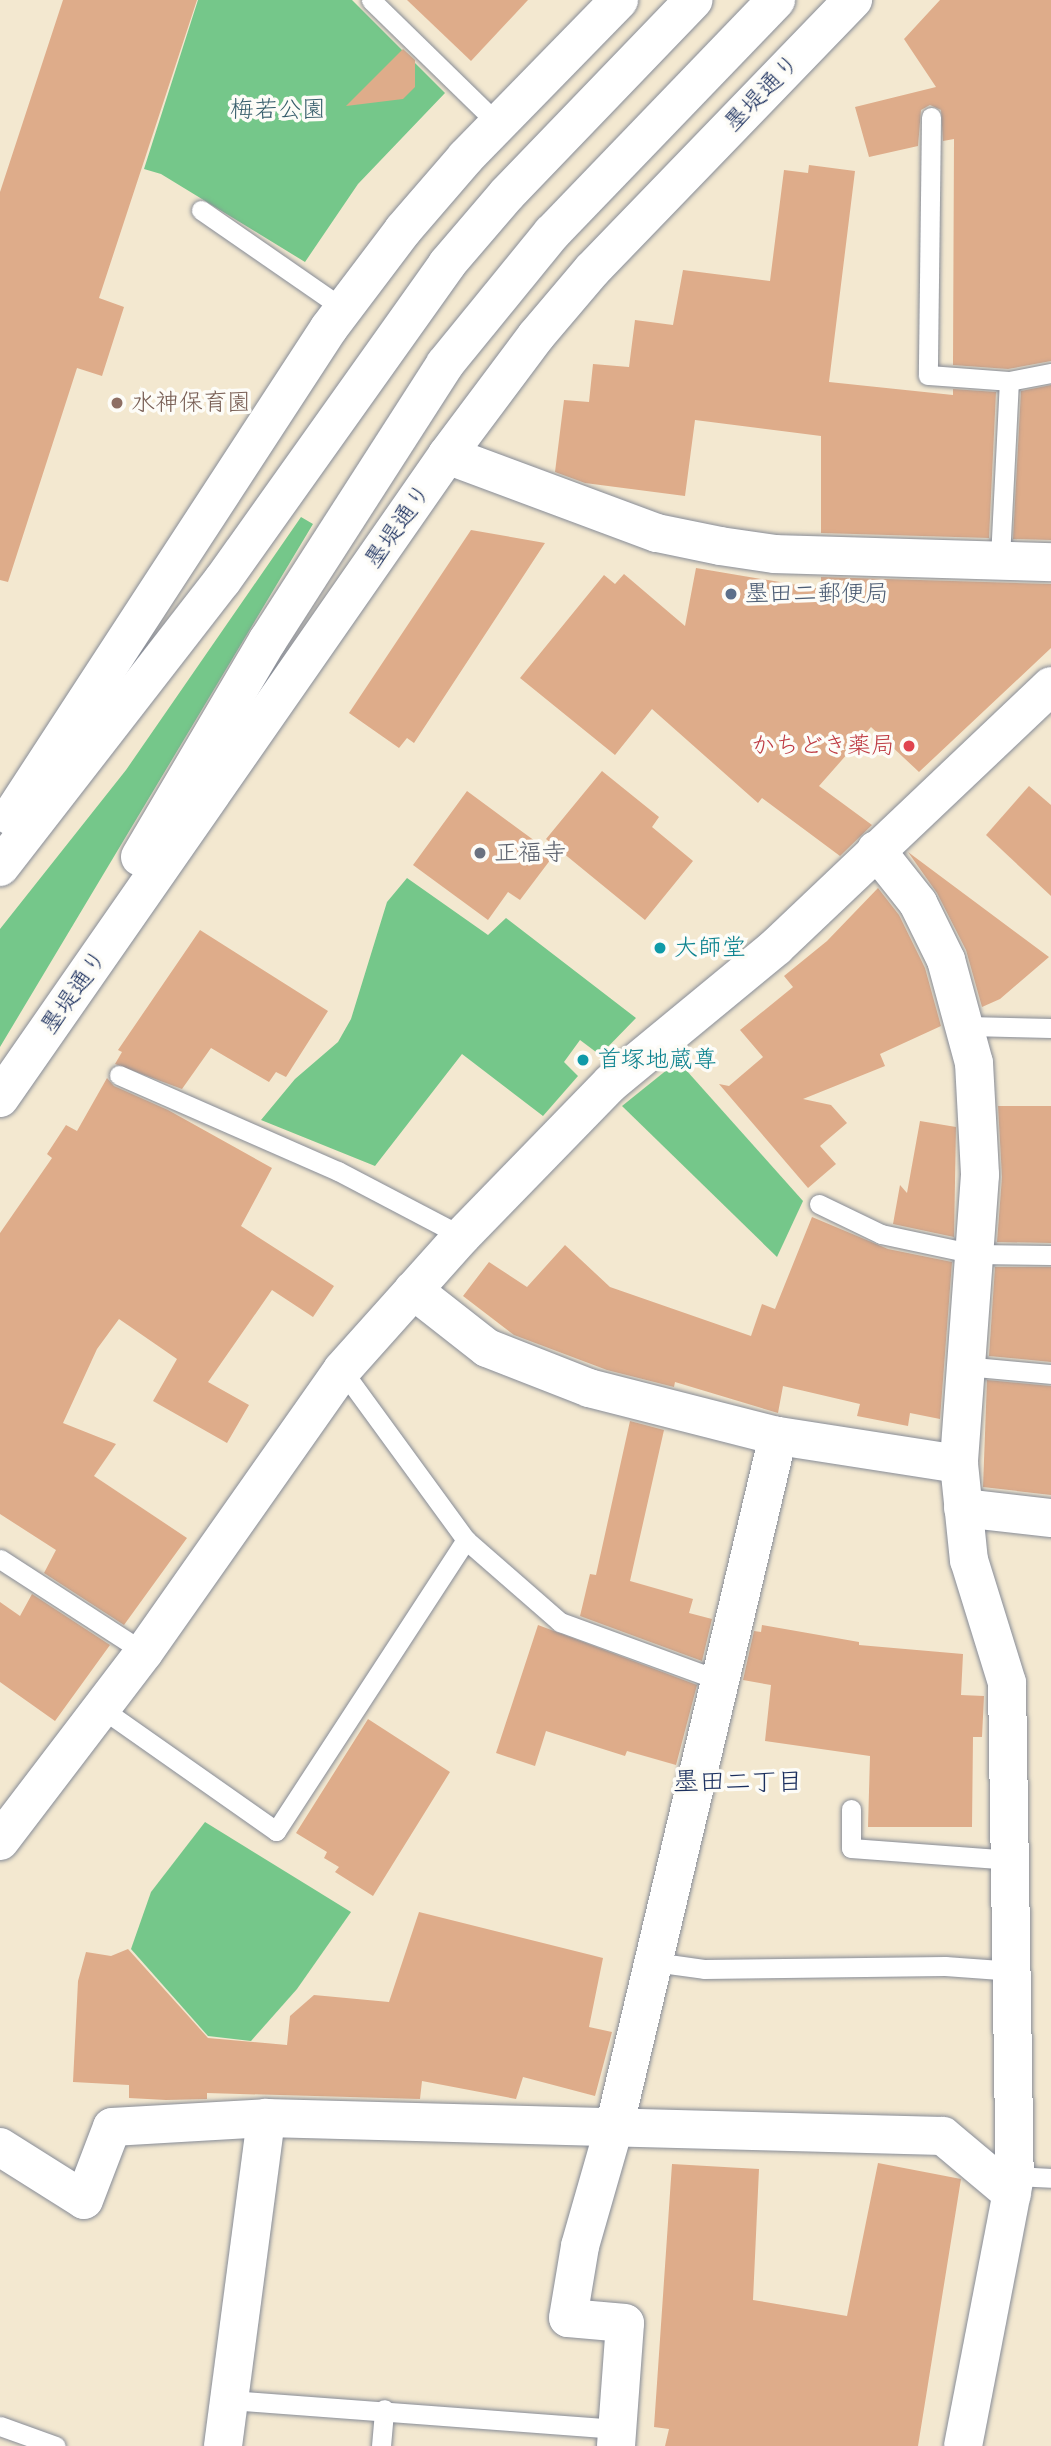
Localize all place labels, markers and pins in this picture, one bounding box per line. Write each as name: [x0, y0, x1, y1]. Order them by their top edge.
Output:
place label: 水神保育園: [131, 389, 251, 417]
marker: 水神保育園: [109, 395, 125, 411]
place label: 墨田二郵便局: [745, 580, 889, 608]
marker: 墨田二郵便局: [723, 586, 739, 602]
place label: かちどき薬局: [751, 732, 895, 760]
marker: かちどき薬局: [901, 738, 917, 754]
place label: 正福寺: [494, 839, 566, 867]
marker: 正福寺: [472, 845, 488, 861]
place label: 大師堂: [674, 934, 746, 962]
marker: 大師堂: [652, 940, 668, 956]
place label: 首塚地蔵尊: [597, 1046, 717, 1074]
marker: 首塚地蔵尊: [575, 1052, 591, 1068]

